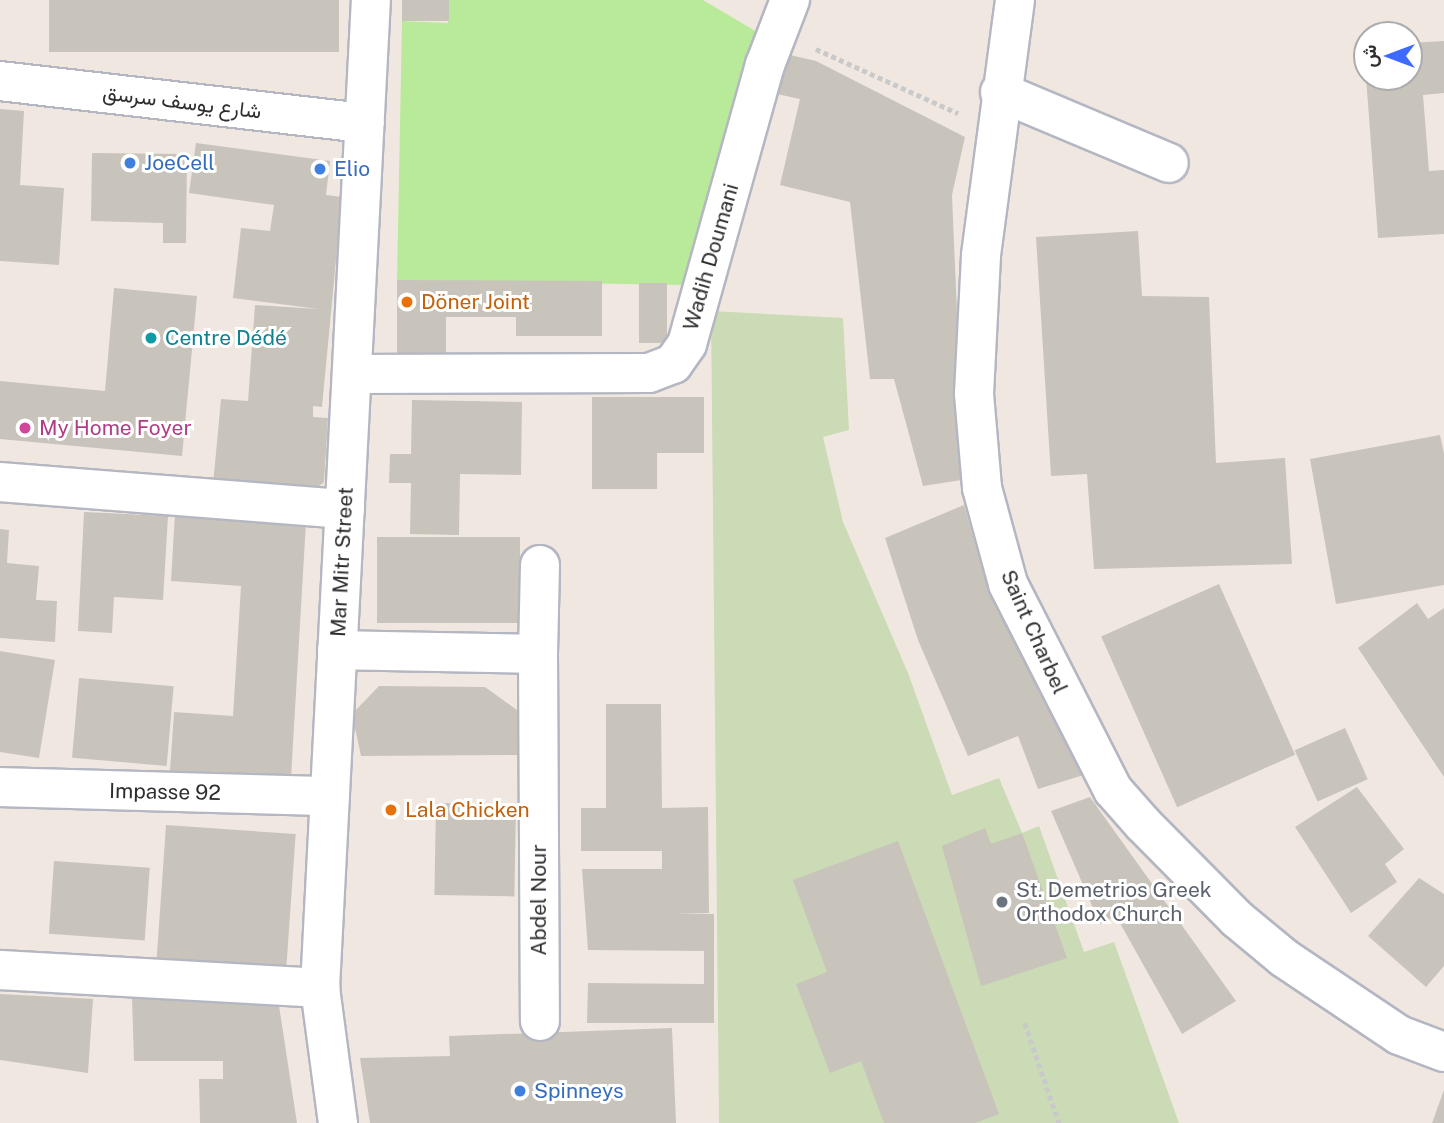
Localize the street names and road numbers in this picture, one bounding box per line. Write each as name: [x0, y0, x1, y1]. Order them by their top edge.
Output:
street label: شارع يوسف سرسق: [101, 80, 263, 124]
street label: Wadih Doumani: [678, 181, 744, 333]
street label: Mar Mitr Street: [325, 486, 359, 638]
street label: Saint Charbel: [995, 566, 1073, 698]
street label: Impasse 92: [109, 778, 221, 806]
street label: Abdel Nour: [526, 844, 552, 956]

